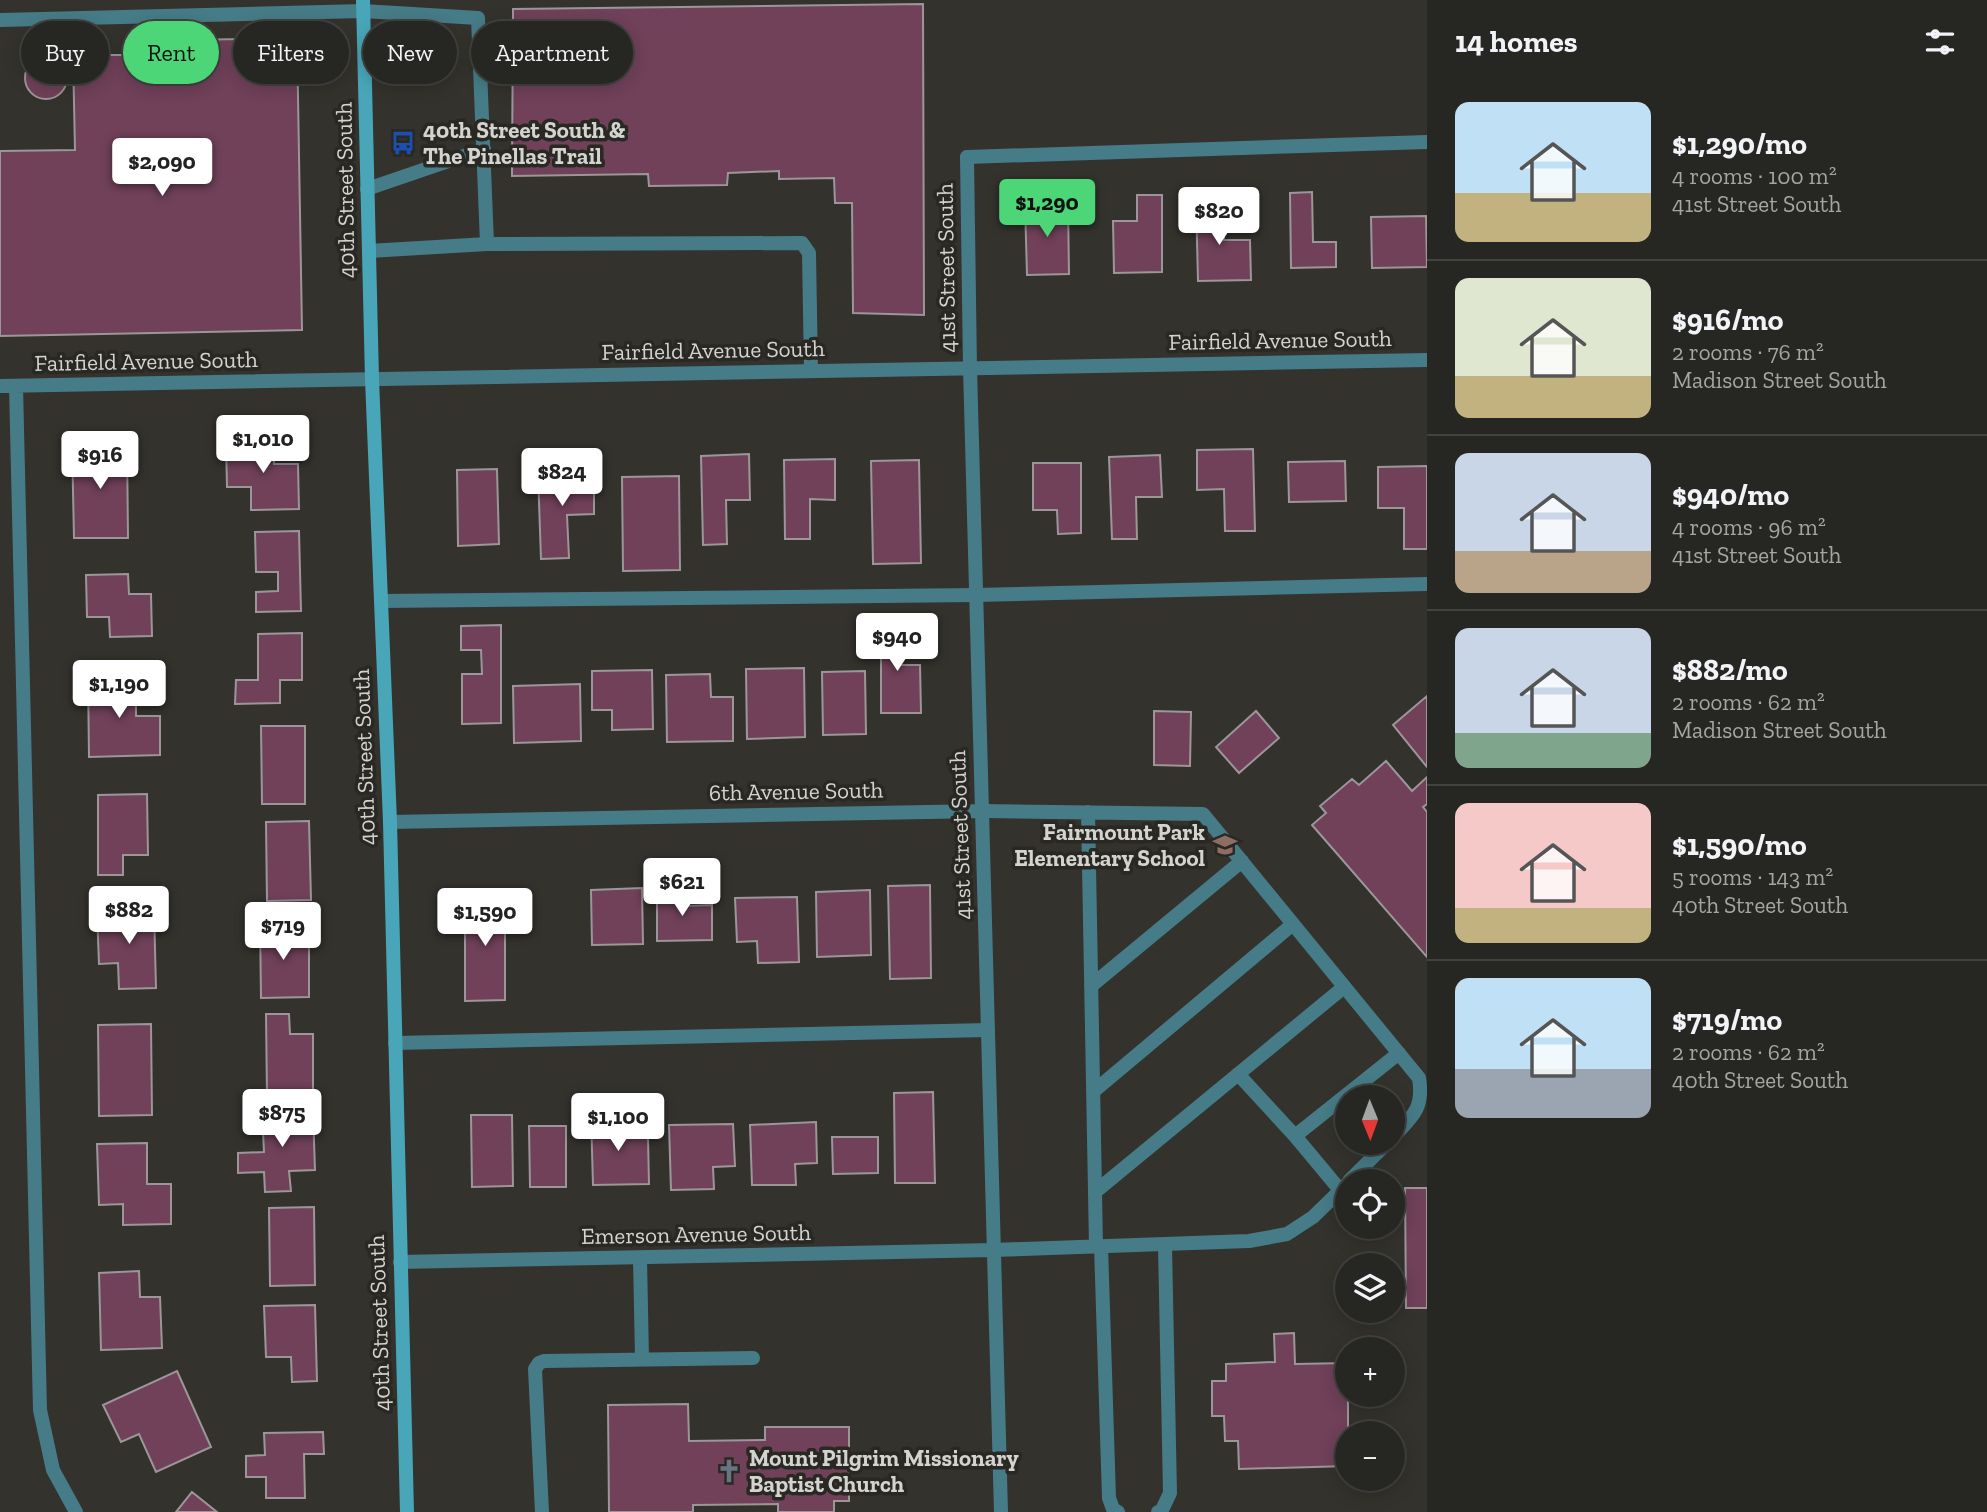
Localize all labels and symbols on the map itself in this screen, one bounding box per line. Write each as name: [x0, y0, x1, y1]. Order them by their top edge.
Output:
street label: 40th Street South: [329, 102, 361, 278]
place label: 40th Street South & The Pinellas Trail: [423, 116, 625, 170]
bus stop icon: 40th Street South & The Pinellas Trail: [389, 129, 417, 157]
pin: $2,090: [105, 138, 219, 198]
pin: $1,290: [990, 180, 1104, 239]
street label: 41st Street South: [931, 183, 961, 353]
pin: $820: [1178, 188, 1260, 247]
street label: Fairfield Avenue South: [1168, 324, 1392, 356]
street label: Fairfield Avenue South: [601, 334, 825, 366]
street label: Fairfield Avenue South: [34, 345, 258, 377]
pin: $1,010: [206, 416, 320, 475]
pin: $916: [59, 432, 141, 491]
pin: $824: [521, 448, 603, 508]
pin: $940: [856, 614, 938, 673]
pin: $1,190: [62, 660, 176, 720]
street label: 40th Street South: [347, 668, 381, 846]
street label: 41st Street South: [943, 750, 977, 920]
street label: 6th Avenue South: [709, 775, 884, 807]
place label: Fairmount Park Elementary School: [1014, 818, 1205, 872]
school or university icon: Fairmount Park Elementary School: [1211, 831, 1239, 859]
pin: $621: [641, 858, 723, 918]
pin: $882: [88, 886, 170, 946]
pin: $1,590: [428, 888, 542, 948]
pin: $719: [242, 902, 324, 962]
north arrow: [1335, 1085, 1405, 1155]
pin: $875: [241, 1090, 323, 1149]
pin: $1,100: [561, 1094, 675, 1153]
street label: Emerson Avenue South: [581, 1218, 811, 1250]
street label: 40th Street South: [362, 1234, 396, 1412]
place label: Mount Pilgrim Missionary Baptist Church: [749, 1444, 1019, 1498]
church icon: Mount Pilgrim Missionary Baptist Church: [715, 1457, 743, 1485]

